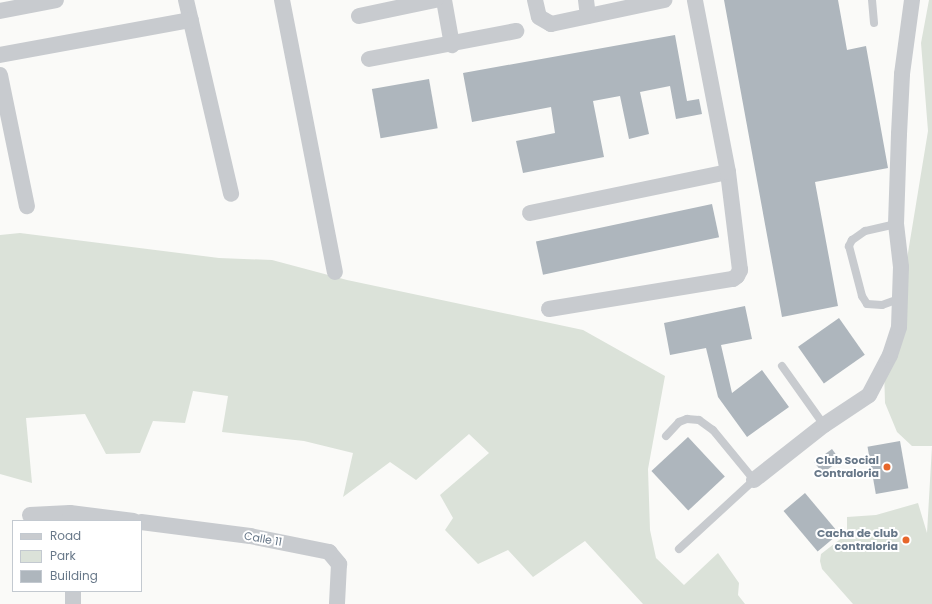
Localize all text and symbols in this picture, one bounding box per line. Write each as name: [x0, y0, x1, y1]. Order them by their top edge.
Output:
place label: Club Social Contraloria: [814, 454, 879, 480]
marker: Club Social Contraloria: [882, 462, 892, 472]
legend: [12, 520, 142, 592]
text: Road: [50, 527, 81, 544]
place label: Cacha de club contraloria: [817, 527, 898, 553]
street label: Calle 11: [243, 529, 283, 549]
marker: Cacha de club contraloria: [901, 535, 911, 545]
text: Park: [50, 547, 76, 564]
text: Building: [50, 567, 98, 584]

